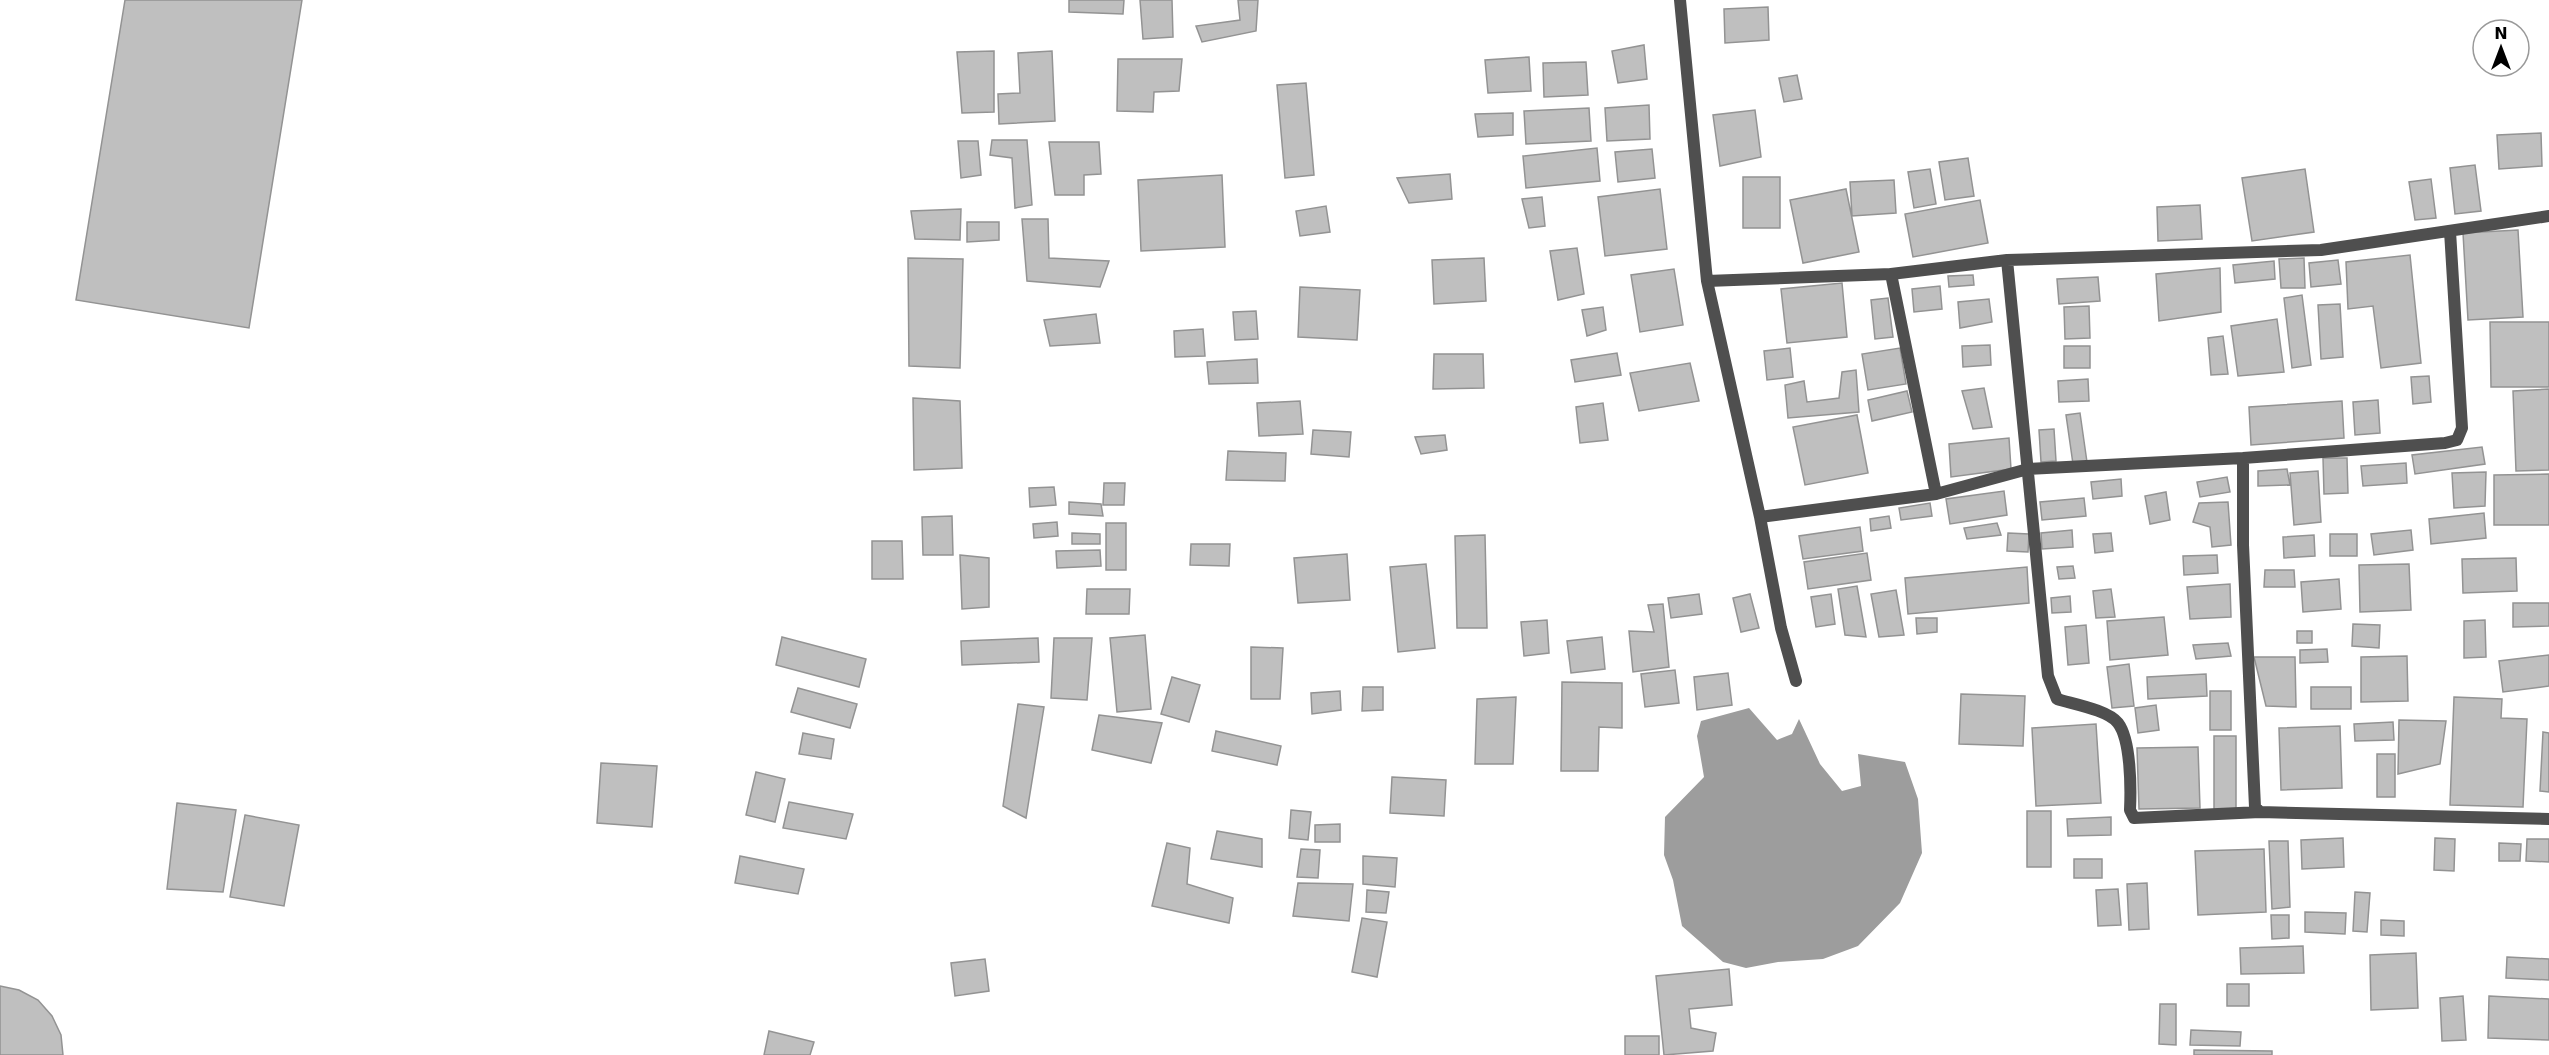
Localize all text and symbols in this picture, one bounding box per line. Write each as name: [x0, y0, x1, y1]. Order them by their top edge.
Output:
north arrow: [2471, 18, 2531, 78]
text: N: [2494, 24, 2508, 43]

